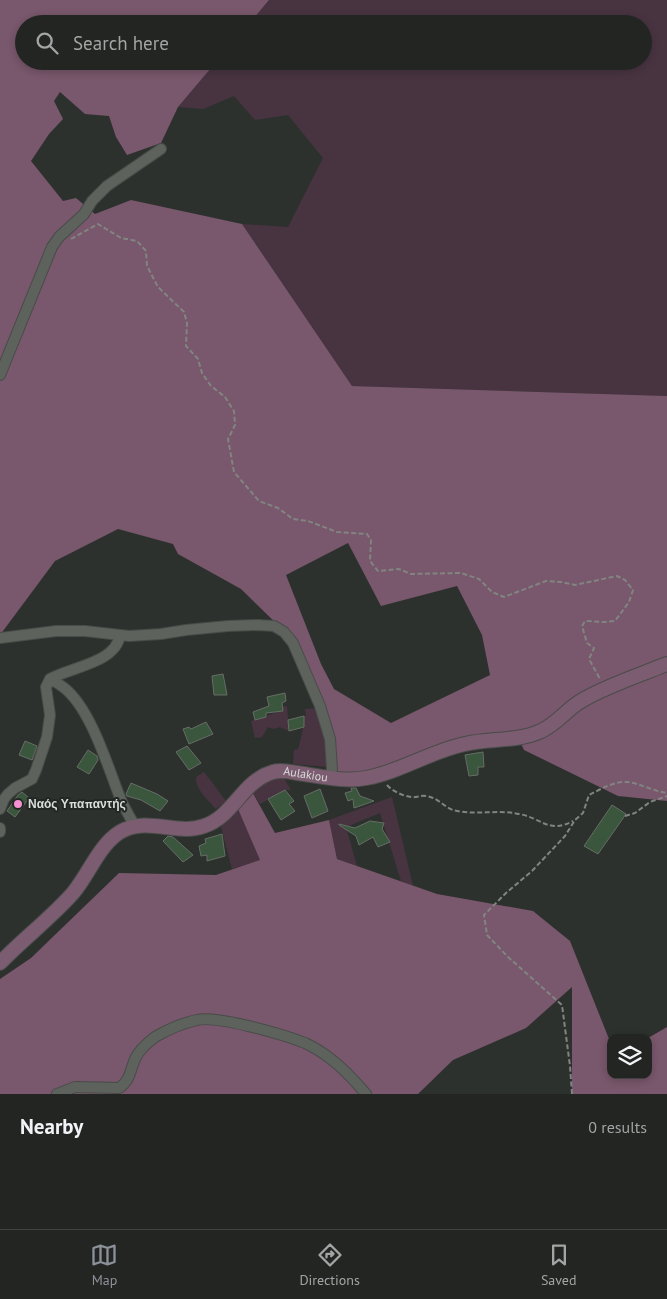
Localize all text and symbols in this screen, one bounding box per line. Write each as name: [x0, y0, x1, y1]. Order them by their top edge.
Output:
search box: [15, 15, 652, 70]
icon: search: [33, 29, 61, 57]
text: Search here: [73, 31, 169, 55]
street label: Aulakiou: [283, 763, 329, 785]
place label: Ναός Υπαπαντής: [28, 796, 126, 811]
marker: Ναός Υπαπαντής: [12, 798, 24, 810]
map controls: [607, 1034, 652, 1079]
button: layers: [607, 1034, 652, 1079]
text: Nearby: [20, 1113, 83, 1140]
text: 0 results: [588, 1117, 647, 1137]
tab: Map: [90, 1241, 118, 1289]
tab: Directions: [299, 1241, 360, 1289]
tab: Saved: [541, 1241, 577, 1289]

